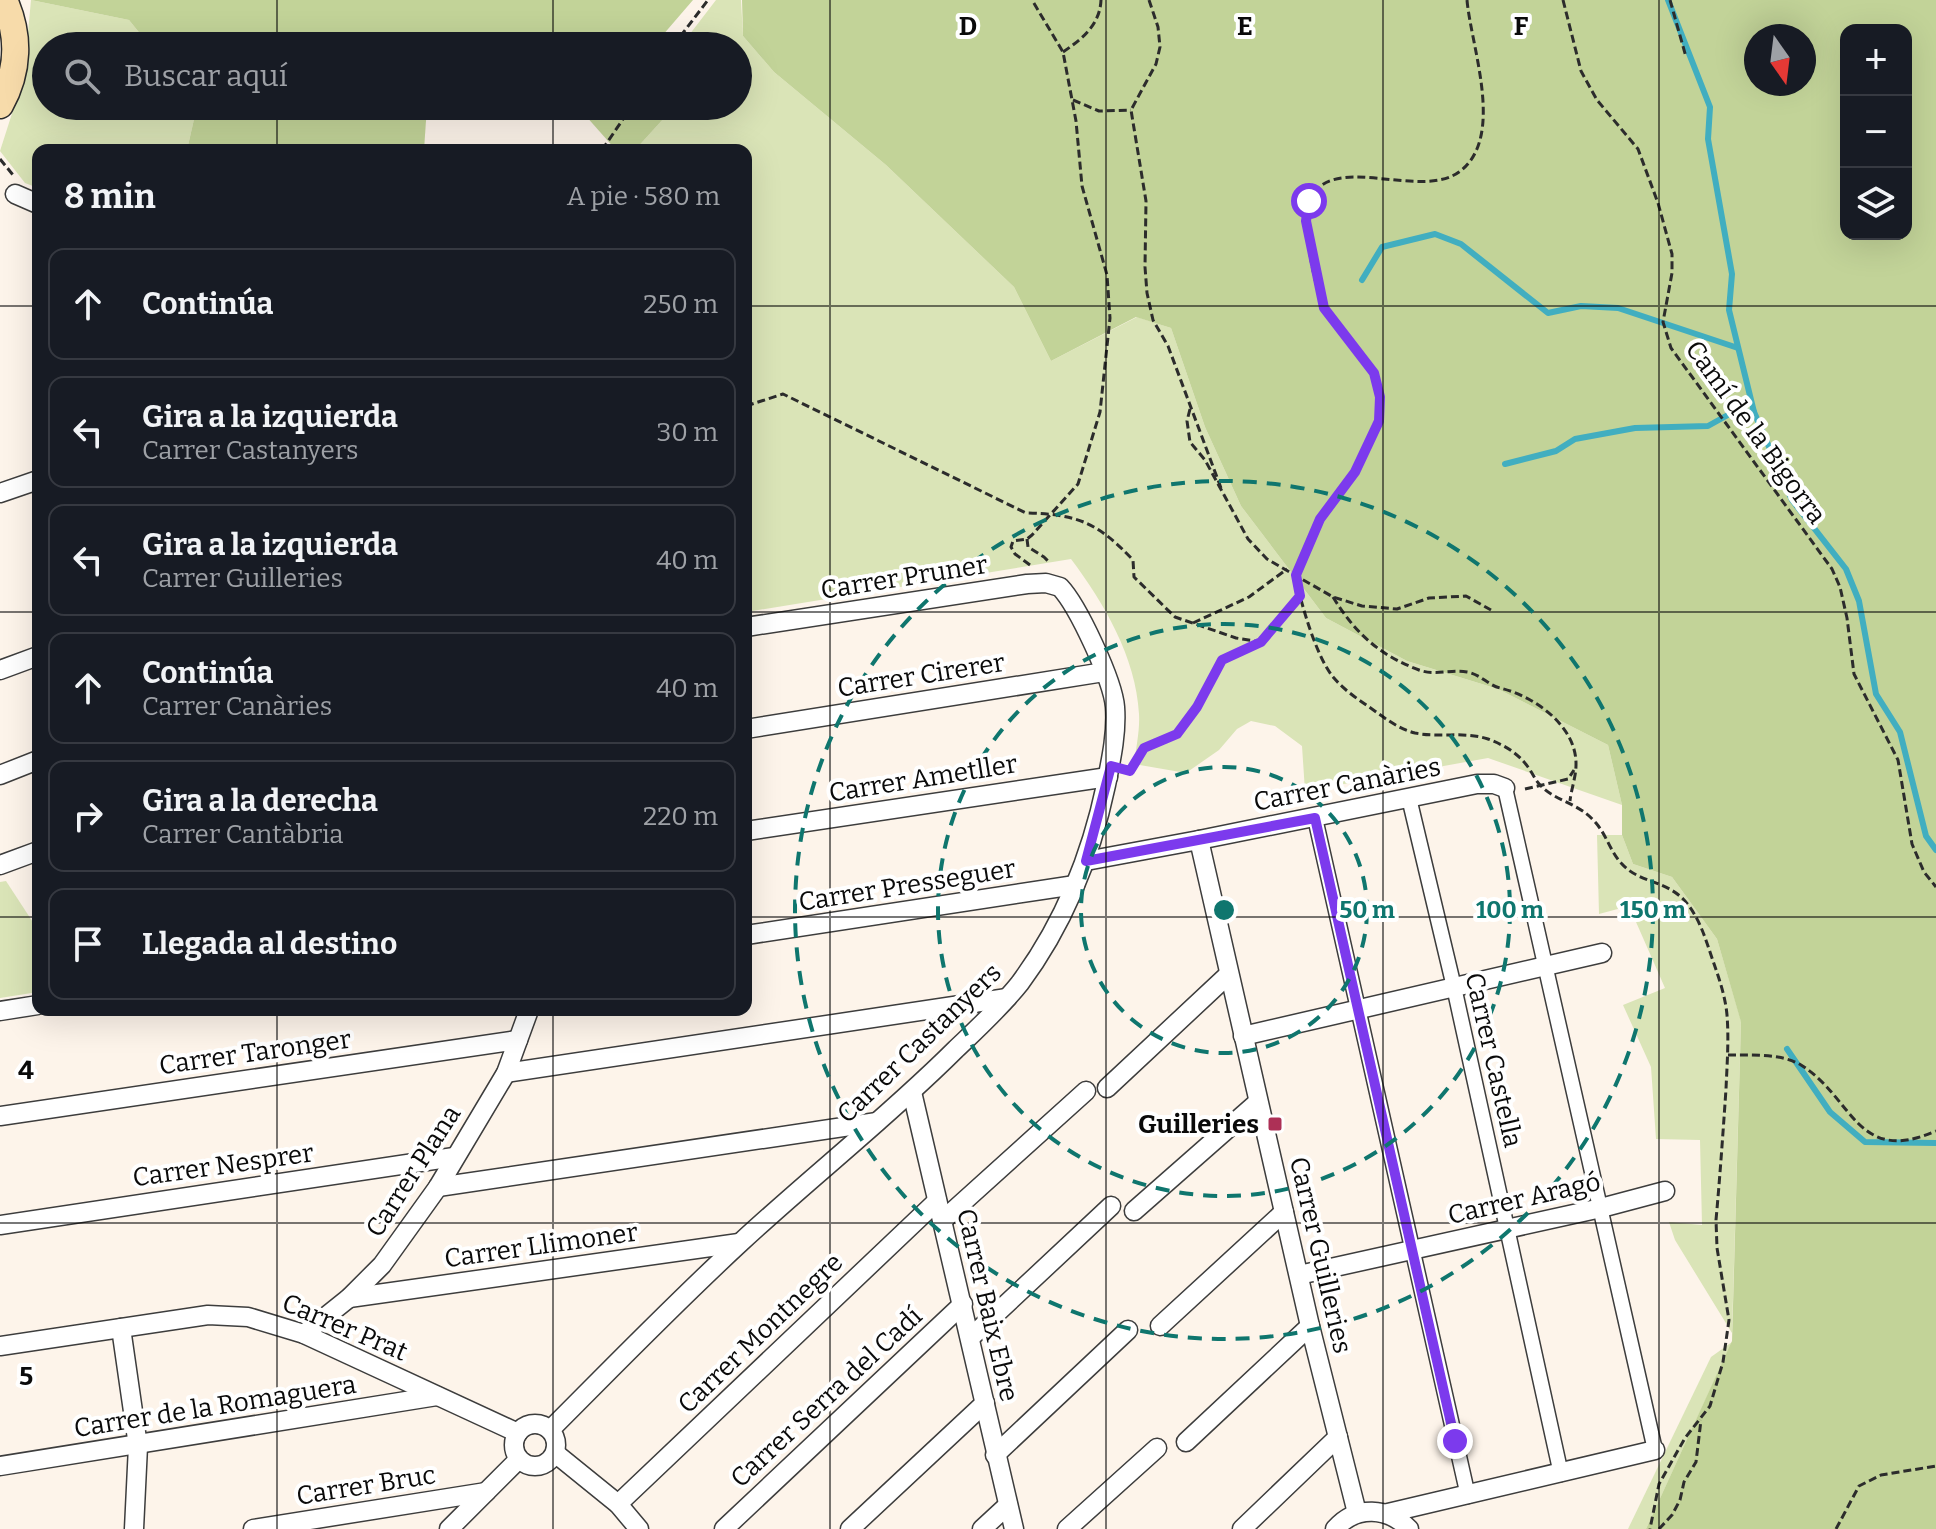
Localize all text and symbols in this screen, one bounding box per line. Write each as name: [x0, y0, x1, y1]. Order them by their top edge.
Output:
text: D: [959, 11, 977, 42]
text: E: [1237, 11, 1253, 42]
text: F: [1514, 11, 1529, 42]
north arrow: [1744, 24, 1816, 96]
map controls: [1840, 24, 1912, 240]
button: +: [1840, 24, 1912, 96]
search box: [32, 32, 752, 120]
icon: search: [60, 54, 104, 98]
text: Buscar aquí: [124, 58, 288, 94]
button: −: [1840, 96, 1912, 168]
button: layers: [1840, 168, 1912, 240]
text: 8 min: [64, 176, 156, 217]
text: A pie · 580 m: [567, 181, 720, 212]
route start: [1291, 183, 1327, 219]
icon: ahead: [66, 282, 110, 326]
text: Continúa: [142, 286, 273, 322]
text: 250 m: [643, 289, 718, 320]
street label: Camí de la Bigorra: [1679, 335, 1832, 530]
text: Gira a la izquierda: [142, 399, 398, 435]
icon: left: [66, 410, 110, 454]
text: 30 m: [657, 417, 718, 448]
text: Carrer Castanyers: [142, 435, 358, 466]
text: Gira a la izquierda: [142, 527, 398, 563]
icon: left: [66, 538, 110, 582]
text: 40 m: [656, 545, 718, 576]
street label: Carrer Pruner: [819, 549, 990, 606]
text: Carrer Guilleries: [142, 563, 343, 594]
street label: Carrer Cirerer: [835, 647, 1007, 704]
text: Continúa: [142, 655, 273, 691]
icon: ahead: [66, 666, 110, 710]
text: 40 m: [656, 673, 718, 704]
text: Carrer Canàries: [142, 691, 332, 722]
street label: Carrer Ametller: [827, 748, 1020, 809]
street label: Carrer Canàries: [1251, 751, 1443, 818]
text: Gira a la derecha: [142, 783, 378, 819]
icon: right: [66, 794, 110, 838]
text: 220 m: [643, 801, 718, 832]
text: Carrer Cantàbria: [142, 819, 344, 850]
street label: Carrer Presseguer: [796, 853, 1018, 918]
centre of rings: [1210, 896, 1238, 924]
text: 50 m: [1339, 896, 1395, 924]
text: 100 m: [1476, 896, 1544, 924]
text: 150 m: [1620, 896, 1686, 924]
icon: arrive: [66, 922, 110, 966]
text: Llegada al destino: [142, 926, 397, 962]
street label: Carrer Castanyers: [831, 957, 1008, 1130]
street label: Carrer Castella: [1458, 970, 1529, 1151]
street label: Carrer Taronger: [157, 1024, 354, 1081]
text: 4: [18, 1055, 34, 1086]
street label: Carrer Plana: [359, 1100, 467, 1243]
place label: Guilleries: [1138, 1109, 1259, 1140]
marker: Guilleries: [1266, 1115, 1284, 1133]
street label: Carrer Nesprer: [131, 1137, 316, 1194]
street label: Carrer Guilleries: [1283, 1154, 1358, 1356]
street label: Carrer Aragó: [1445, 1166, 1603, 1231]
street label: Carrer Baix Ebre: [950, 1206, 1025, 1405]
street label: Carrer Llimoner: [442, 1217, 640, 1274]
street label: Carrer Montnegre: [672, 1247, 849, 1420]
street label: Carrer Prat: [278, 1287, 413, 1368]
street label: Carrer Serra del Cadí: [724, 1301, 929, 1494]
text: 5: [19, 1361, 33, 1392]
street label: Carrer de la Romaguera: [72, 1369, 358, 1444]
route end: [1437, 1423, 1473, 1459]
street label: Carrer Bruc: [294, 1459, 438, 1512]

